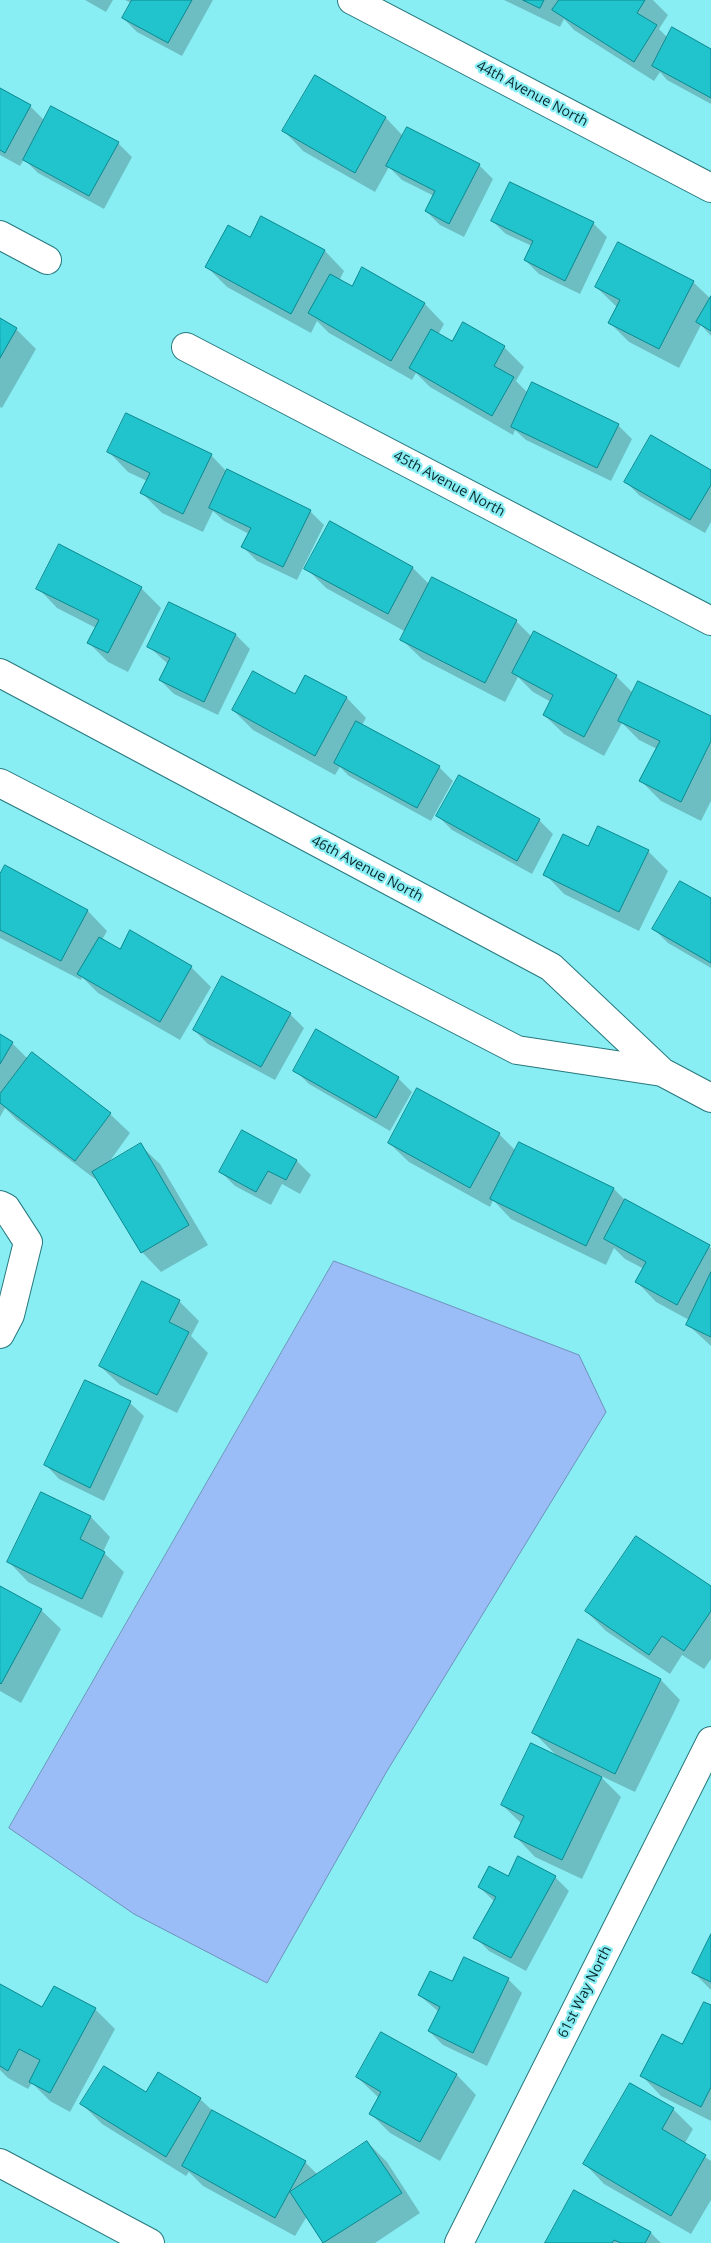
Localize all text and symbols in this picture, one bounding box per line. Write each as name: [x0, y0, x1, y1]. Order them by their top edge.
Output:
street label: 44th Avenue North: [473, 58, 591, 130]
street label: 45th Avenue North: [390, 448, 508, 520]
street label: 46th Avenue North: [308, 833, 426, 905]
street label: 61st Way North: [555, 1943, 615, 2041]

